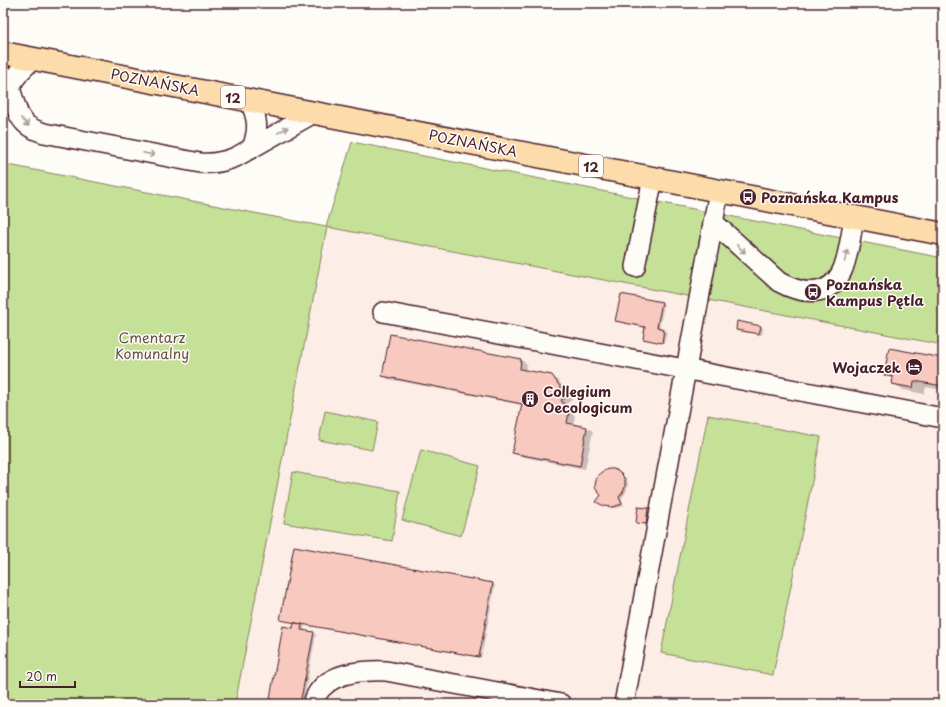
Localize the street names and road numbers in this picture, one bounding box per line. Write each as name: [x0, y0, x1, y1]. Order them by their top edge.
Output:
street label: POZNAŃSKA: [109, 63, 202, 101]
road number: 12: [221, 86, 245, 108]
street label: POZNAŃSKA: [427, 124, 520, 162]
road number: 12: [579, 155, 603, 177]

